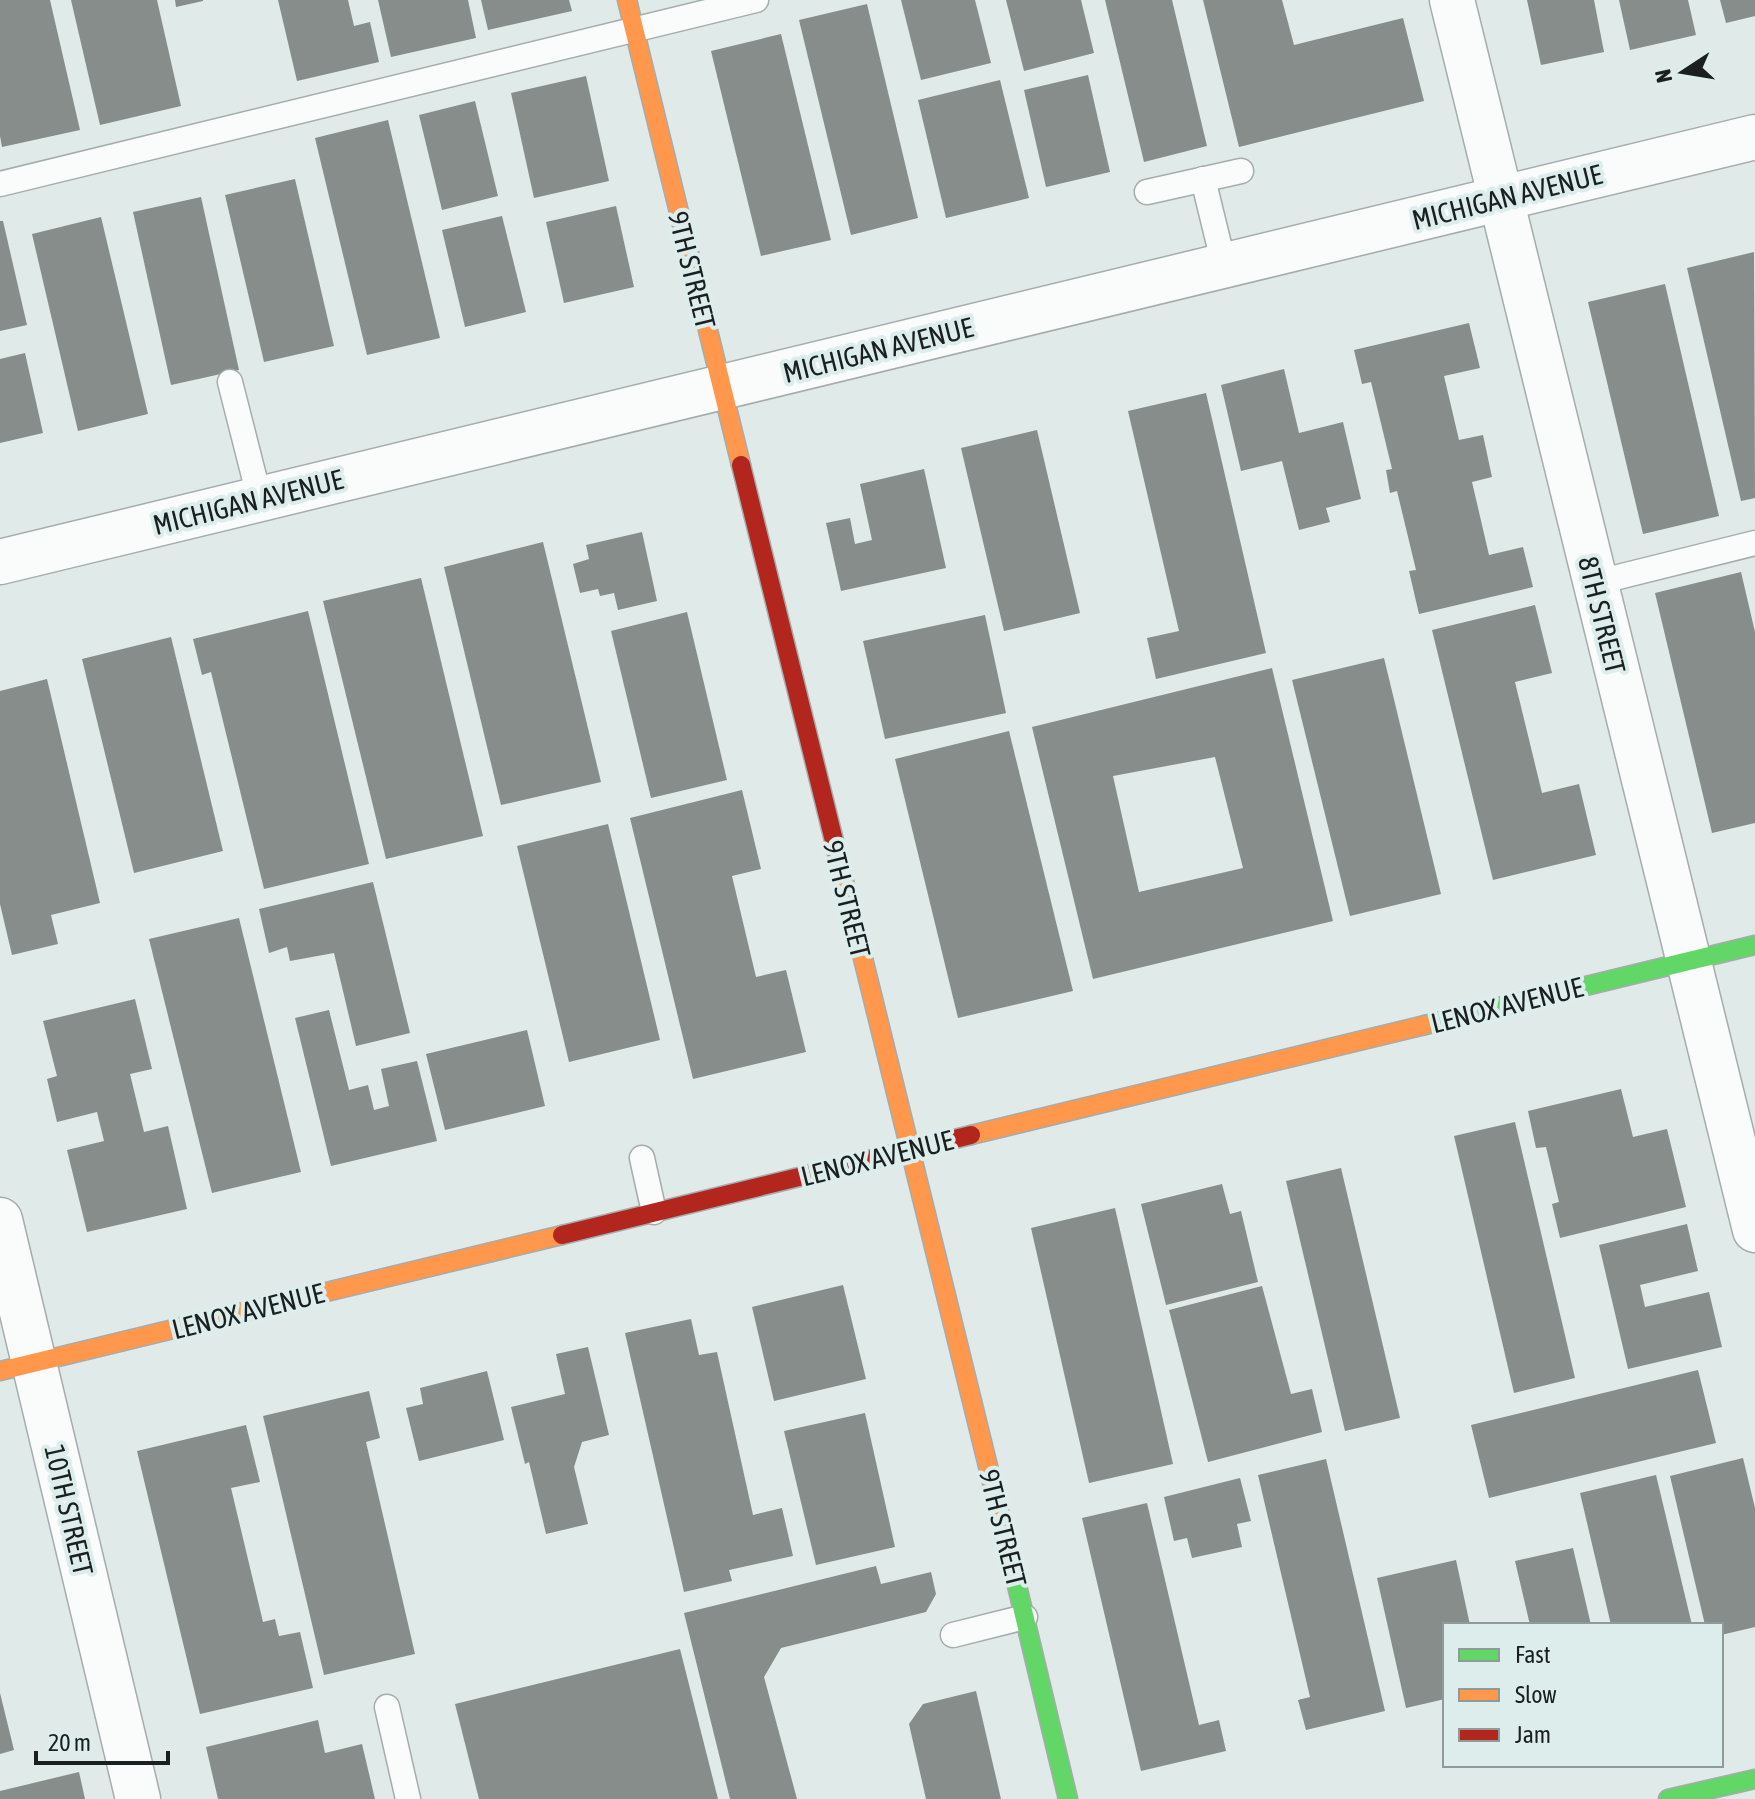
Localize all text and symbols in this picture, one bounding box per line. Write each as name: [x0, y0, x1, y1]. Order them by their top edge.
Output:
north arrow: [1643, 32, 1723, 112]
text: N: [1649, 67, 1678, 85]
street label: MICHIGAN AVENUE: [1409, 158, 1605, 236]
street label: 9TH STREET: [662, 208, 722, 332]
street label: MICHIGAN AVENUE: [780, 311, 976, 389]
street label: MICHIGAN AVENUE: [150, 463, 346, 541]
street label: 8TH STREET: [1572, 553, 1632, 677]
street label: 9TH STREET: [817, 837, 877, 961]
street label: LENOX AVENUE: [1428, 971, 1586, 1039]
street label: LENOX AVENUE: [798, 1124, 956, 1192]
street label: LENOX AVENUE: [169, 1277, 327, 1345]
street label: 10TH STREET: [38, 1442, 100, 1578]
street label: 9TH STREET: [973, 1466, 1033, 1590]
legend: [1443, 1623, 1723, 1767]
text: Fast: [1515, 1641, 1551, 1668]
text: Slow: [1515, 1681, 1557, 1708]
scale bar: [36, 1715, 168, 1765]
text: Jam: [1515, 1721, 1551, 1748]
text: 20 m: [48, 1729, 91, 1756]

